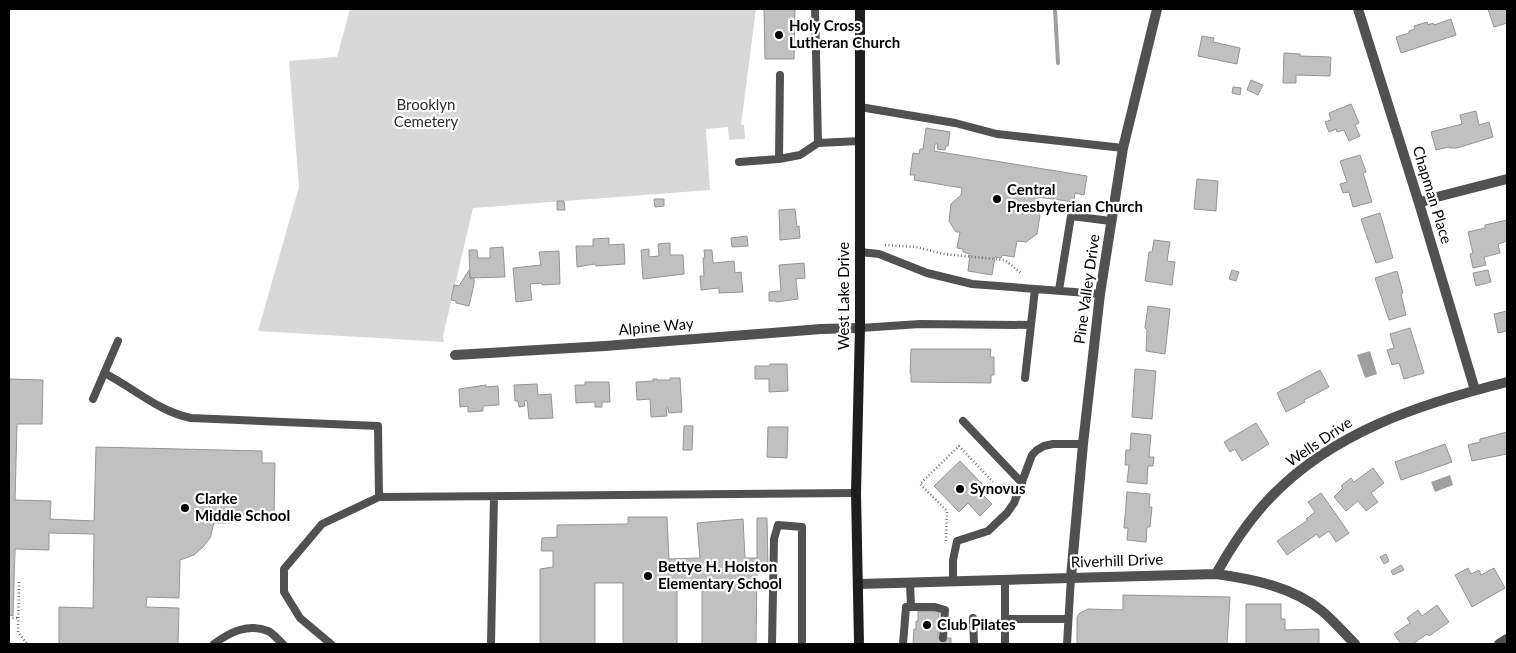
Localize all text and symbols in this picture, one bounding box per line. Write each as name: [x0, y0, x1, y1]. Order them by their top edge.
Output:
place label: Holy Cross Lutheran Church: [789, 16, 900, 51]
marker: Holy Cross Lutheran Church: [773, 29, 785, 41]
park label: Brooklyn Cemetery: [394, 95, 458, 130]
street label: Chapman Place: [1410, 144, 1456, 246]
place label: Central Presbyterian Church: [1007, 180, 1143, 215]
marker: Central Presbyterian Church: [991, 193, 1003, 205]
street label: Pine Valley Drive: [1069, 233, 1103, 345]
street label: West Lake Drive: [834, 242, 852, 350]
street label: Alpine Way: [618, 314, 694, 338]
street label: Wells Drive: [1282, 412, 1355, 470]
place label: Synovus: [970, 479, 1026, 497]
marker: Synovus: [954, 483, 966, 495]
place label: Clarke Middle School: [195, 489, 290, 524]
marker: Clarke Middle School: [179, 502, 191, 514]
street label: Riverhill Drive: [1070, 549, 1164, 571]
place label: Bettye H. Holston Elementary School: [658, 557, 782, 592]
marker: Bettye H. Holston Elementary School: [642, 570, 654, 582]
place label: Club Pilates: [937, 615, 1016, 633]
marker: Club Pilates: [921, 619, 933, 631]

